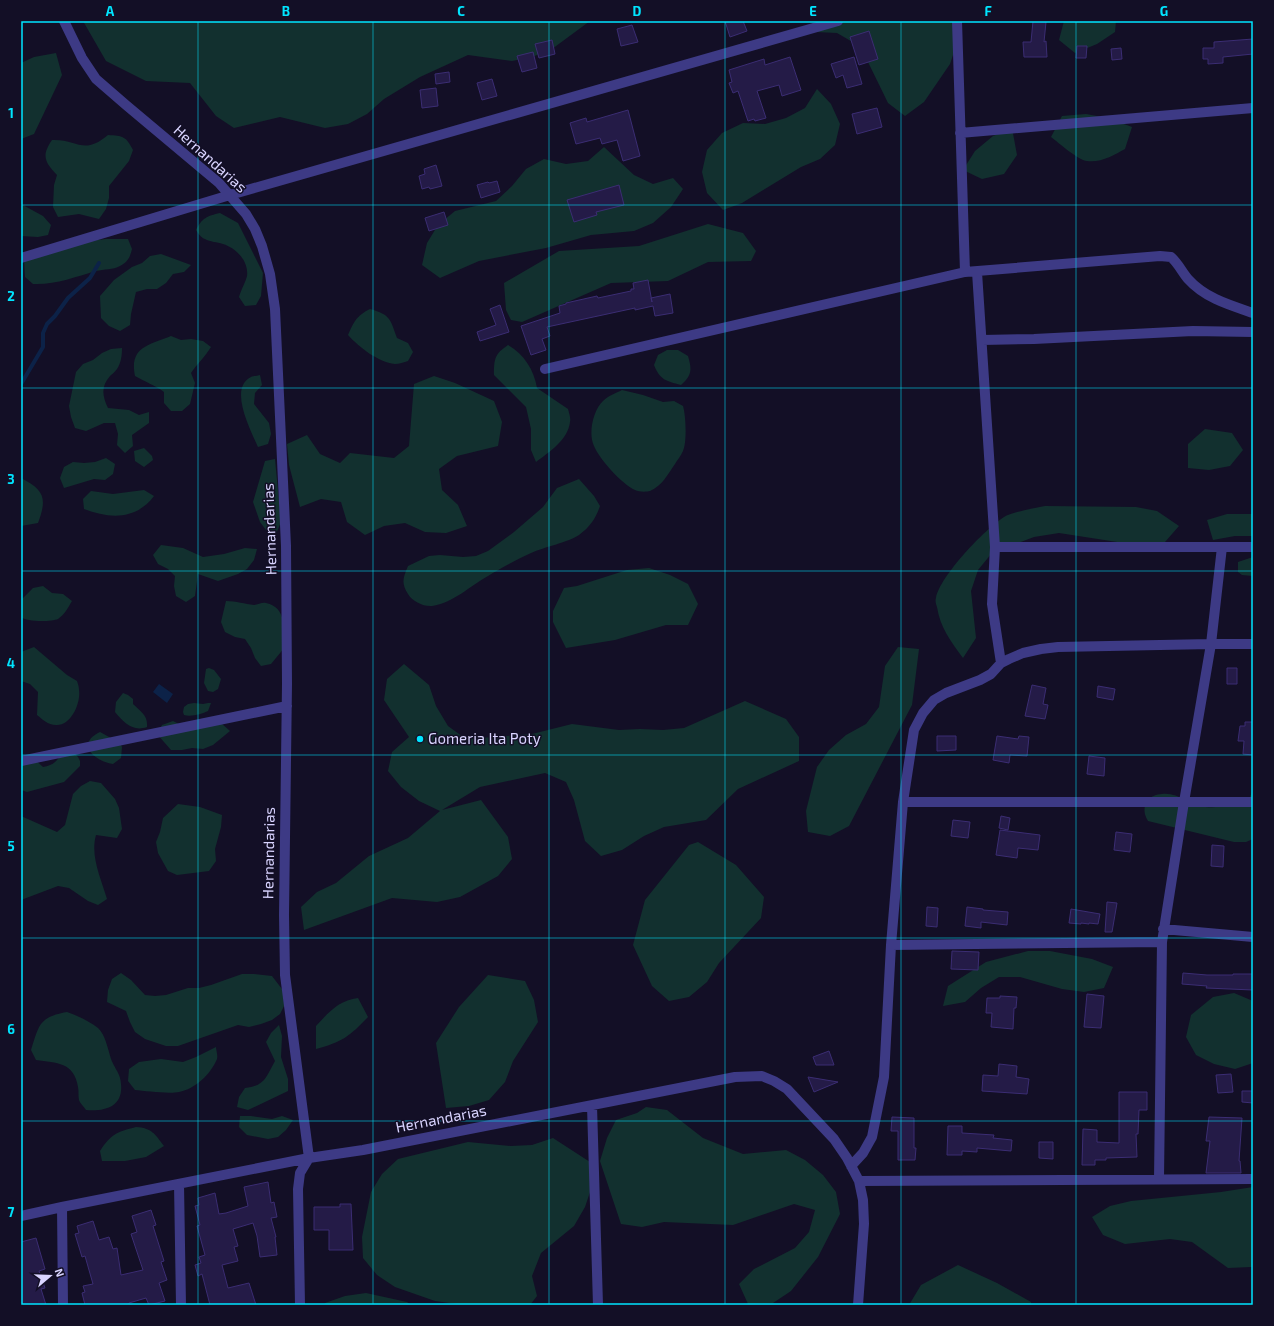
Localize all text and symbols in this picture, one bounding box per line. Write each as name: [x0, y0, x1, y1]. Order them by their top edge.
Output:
text: A: [106, 3, 115, 19]
text: B: [282, 3, 290, 19]
text: C: [457, 3, 465, 19]
text: D: [633, 3, 642, 19]
text: E: [809, 3, 817, 19]
text: F: [984, 3, 992, 19]
text: G: [1160, 3, 1168, 19]
text: 1: [8, 105, 14, 121]
street label: Hernandarias: [170, 121, 251, 196]
text: 2: [7, 288, 15, 304]
text: 3: [7, 471, 15, 487]
street label: Hernandarias: [258, 483, 280, 575]
text: 4: [7, 655, 15, 671]
place label: Gomeria Ita Poty: [428, 729, 541, 747]
marker: Gomeria Ita Poty: [415, 734, 425, 744]
street label: Hernandarias: [258, 807, 278, 899]
text: 5: [7, 838, 15, 854]
text: 6: [7, 1021, 15, 1037]
street label: Hernandarias: [394, 1100, 488, 1136]
text: 7: [8, 1204, 15, 1220]
north arrow: [30, 1256, 70, 1296]
text: N: [52, 1267, 67, 1279]

